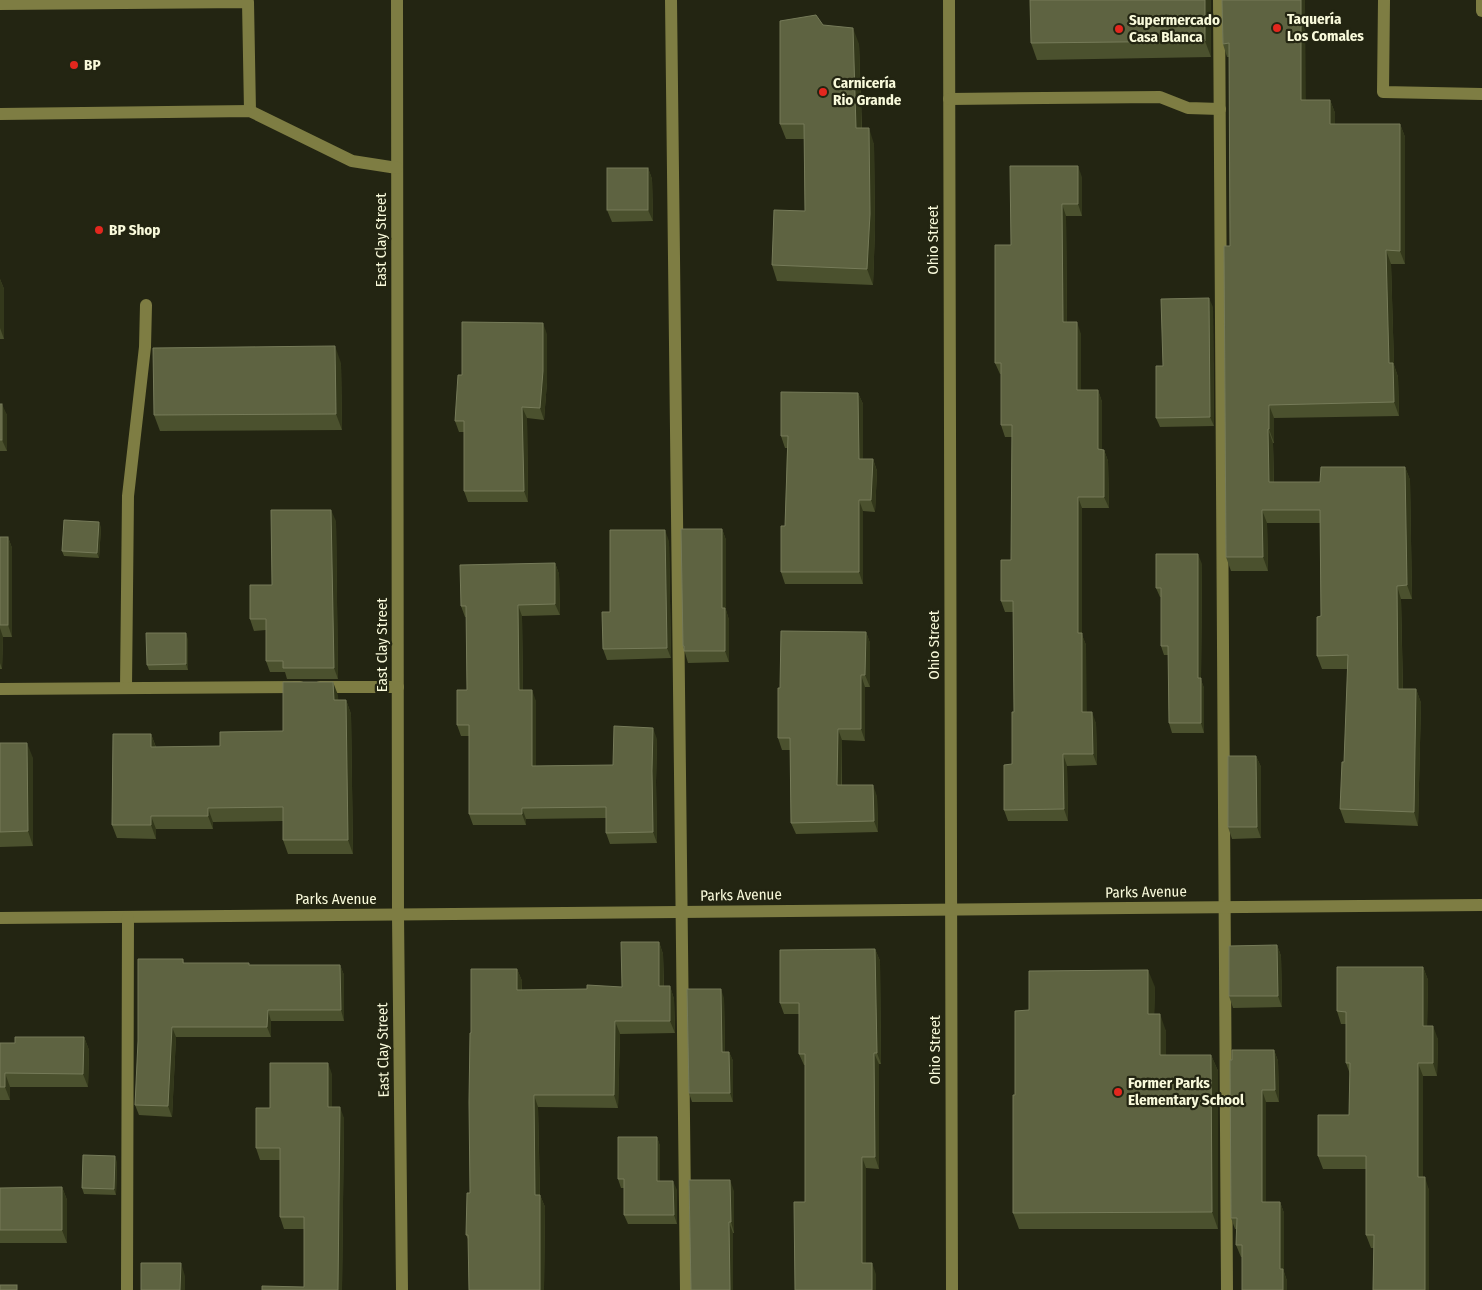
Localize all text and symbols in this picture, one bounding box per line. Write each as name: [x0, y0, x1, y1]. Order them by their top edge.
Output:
place label: Taquería Los Comales: [1287, 10, 1364, 45]
place label: Supermercado Casa Blanca: [1129, 11, 1220, 46]
marker: Taquería Los Comales: [1271, 22, 1283, 34]
marker: Supermercado Casa Blanca: [1113, 23, 1125, 35]
place label: BP: [84, 56, 101, 74]
marker: BP: [68, 59, 80, 71]
place label: Carnicería Rio Grande: [833, 74, 902, 109]
marker: Carnicería Rio Grande: [817, 86, 829, 98]
street label: East Clay Street: [372, 193, 390, 287]
street label: Ohio Street: [924, 205, 942, 275]
place label: BP Shop: [109, 221, 160, 239]
marker: BP Shop: [93, 224, 105, 236]
street label: East Clay Street: [373, 598, 391, 692]
street label: Ohio Street: [925, 610, 943, 680]
street label: Parks Avenue: [1105, 882, 1187, 902]
street label: Parks Avenue: [700, 885, 782, 905]
street label: Parks Avenue: [295, 890, 377, 908]
street label: East Clay Street: [373, 1003, 393, 1097]
street label: Ohio Street: [926, 1015, 944, 1085]
place label: Former Parks Elementary School: [1128, 1074, 1245, 1109]
marker: Former Parks Elementary School: [1112, 1086, 1124, 1098]

